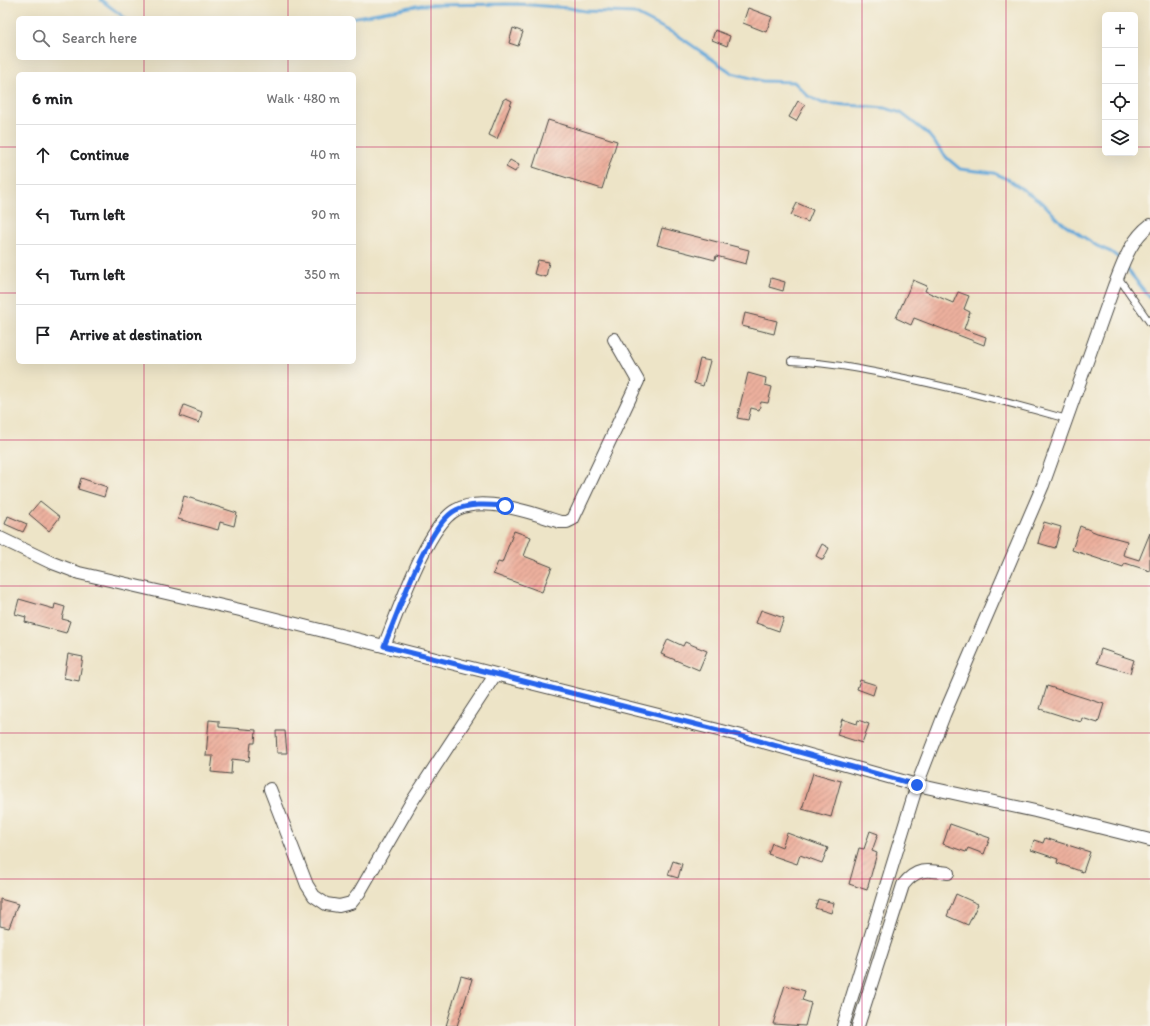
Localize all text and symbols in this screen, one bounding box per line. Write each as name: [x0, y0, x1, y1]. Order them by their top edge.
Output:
map controls: [1102, 12, 1138, 156]
button: +: [1102, 12, 1138, 48]
search box: [16, 16, 356, 60]
icon: search: [30, 27, 52, 49]
text: Search here: [62, 29, 137, 47]
button: −: [1102, 48, 1138, 84]
button: locate: [1102, 84, 1138, 120]
text: 6 min: [32, 88, 73, 108]
text: Walk · 480 m: [266, 91, 340, 106]
button: layers: [1102, 120, 1138, 156]
icon: ahead: [32, 144, 54, 166]
text: Continue: [70, 146, 129, 164]
text: 40 m: [310, 147, 340, 162]
icon: left: [32, 204, 54, 226]
text: Turn left: [70, 206, 125, 224]
text: 90 m: [311, 207, 340, 222]
icon: left: [32, 264, 54, 286]
text: Turn left: [70, 266, 125, 284]
text: 350 m: [304, 267, 340, 282]
icon: arrive: [32, 324, 54, 346]
text: Arrive at destination: [70, 326, 202, 344]
route start: [496, 497, 514, 515]
route end: [908, 776, 926, 794]

